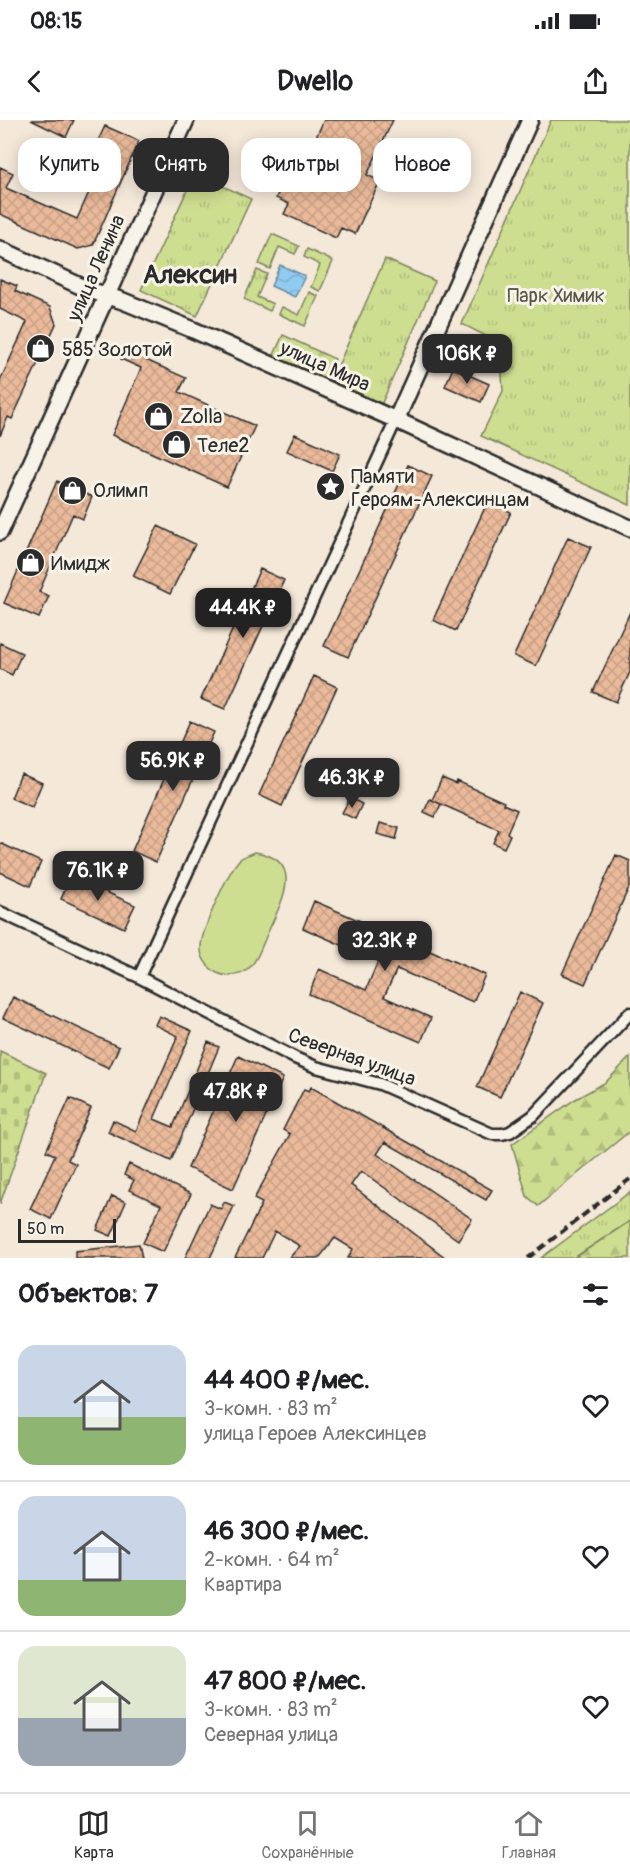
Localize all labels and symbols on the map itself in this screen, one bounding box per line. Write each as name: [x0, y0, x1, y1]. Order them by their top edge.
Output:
street label: улица Ленина: [61, 211, 131, 326]
district label: Алексин: [143, 259, 237, 291]
park label: Парк Химик: [507, 283, 605, 308]
shop icon: 585 Золотой: [25, 333, 57, 365]
pin: 106K ₽: [418, 334, 516, 385]
street label: улица Мира: [275, 335, 374, 397]
place label: 585 Золотой: [62, 337, 172, 362]
shop icon: Zolla: [143, 400, 175, 432]
place label: Zolla: [180, 404, 222, 429]
shop icon: Теле2: [160, 429, 192, 461]
place label: Теле2: [197, 433, 250, 458]
place label: Памяти Героям-Алексинцам: [351, 464, 529, 512]
place icon: Памяти Героям-Алексинцам: [314, 471, 346, 503]
shop icon: Олимп: [56, 474, 88, 506]
place label: Олимп: [93, 478, 148, 503]
shop icon: Имидж: [14, 547, 46, 579]
place label: Имидж: [51, 551, 110, 576]
pin: 44.4K ₽: [188, 588, 298, 639]
pin: 56.9K ₽: [118, 741, 228, 792]
pin: 46.3K ₽: [297, 758, 407, 809]
pin: 76.1K ₽: [43, 851, 153, 902]
pin: 32.3K ₽: [330, 921, 440, 972]
street label: Северная улица: [285, 1022, 419, 1092]
pin: 47.8K ₽: [181, 1072, 291, 1123]
scale bar: [18, 1216, 116, 1244]

